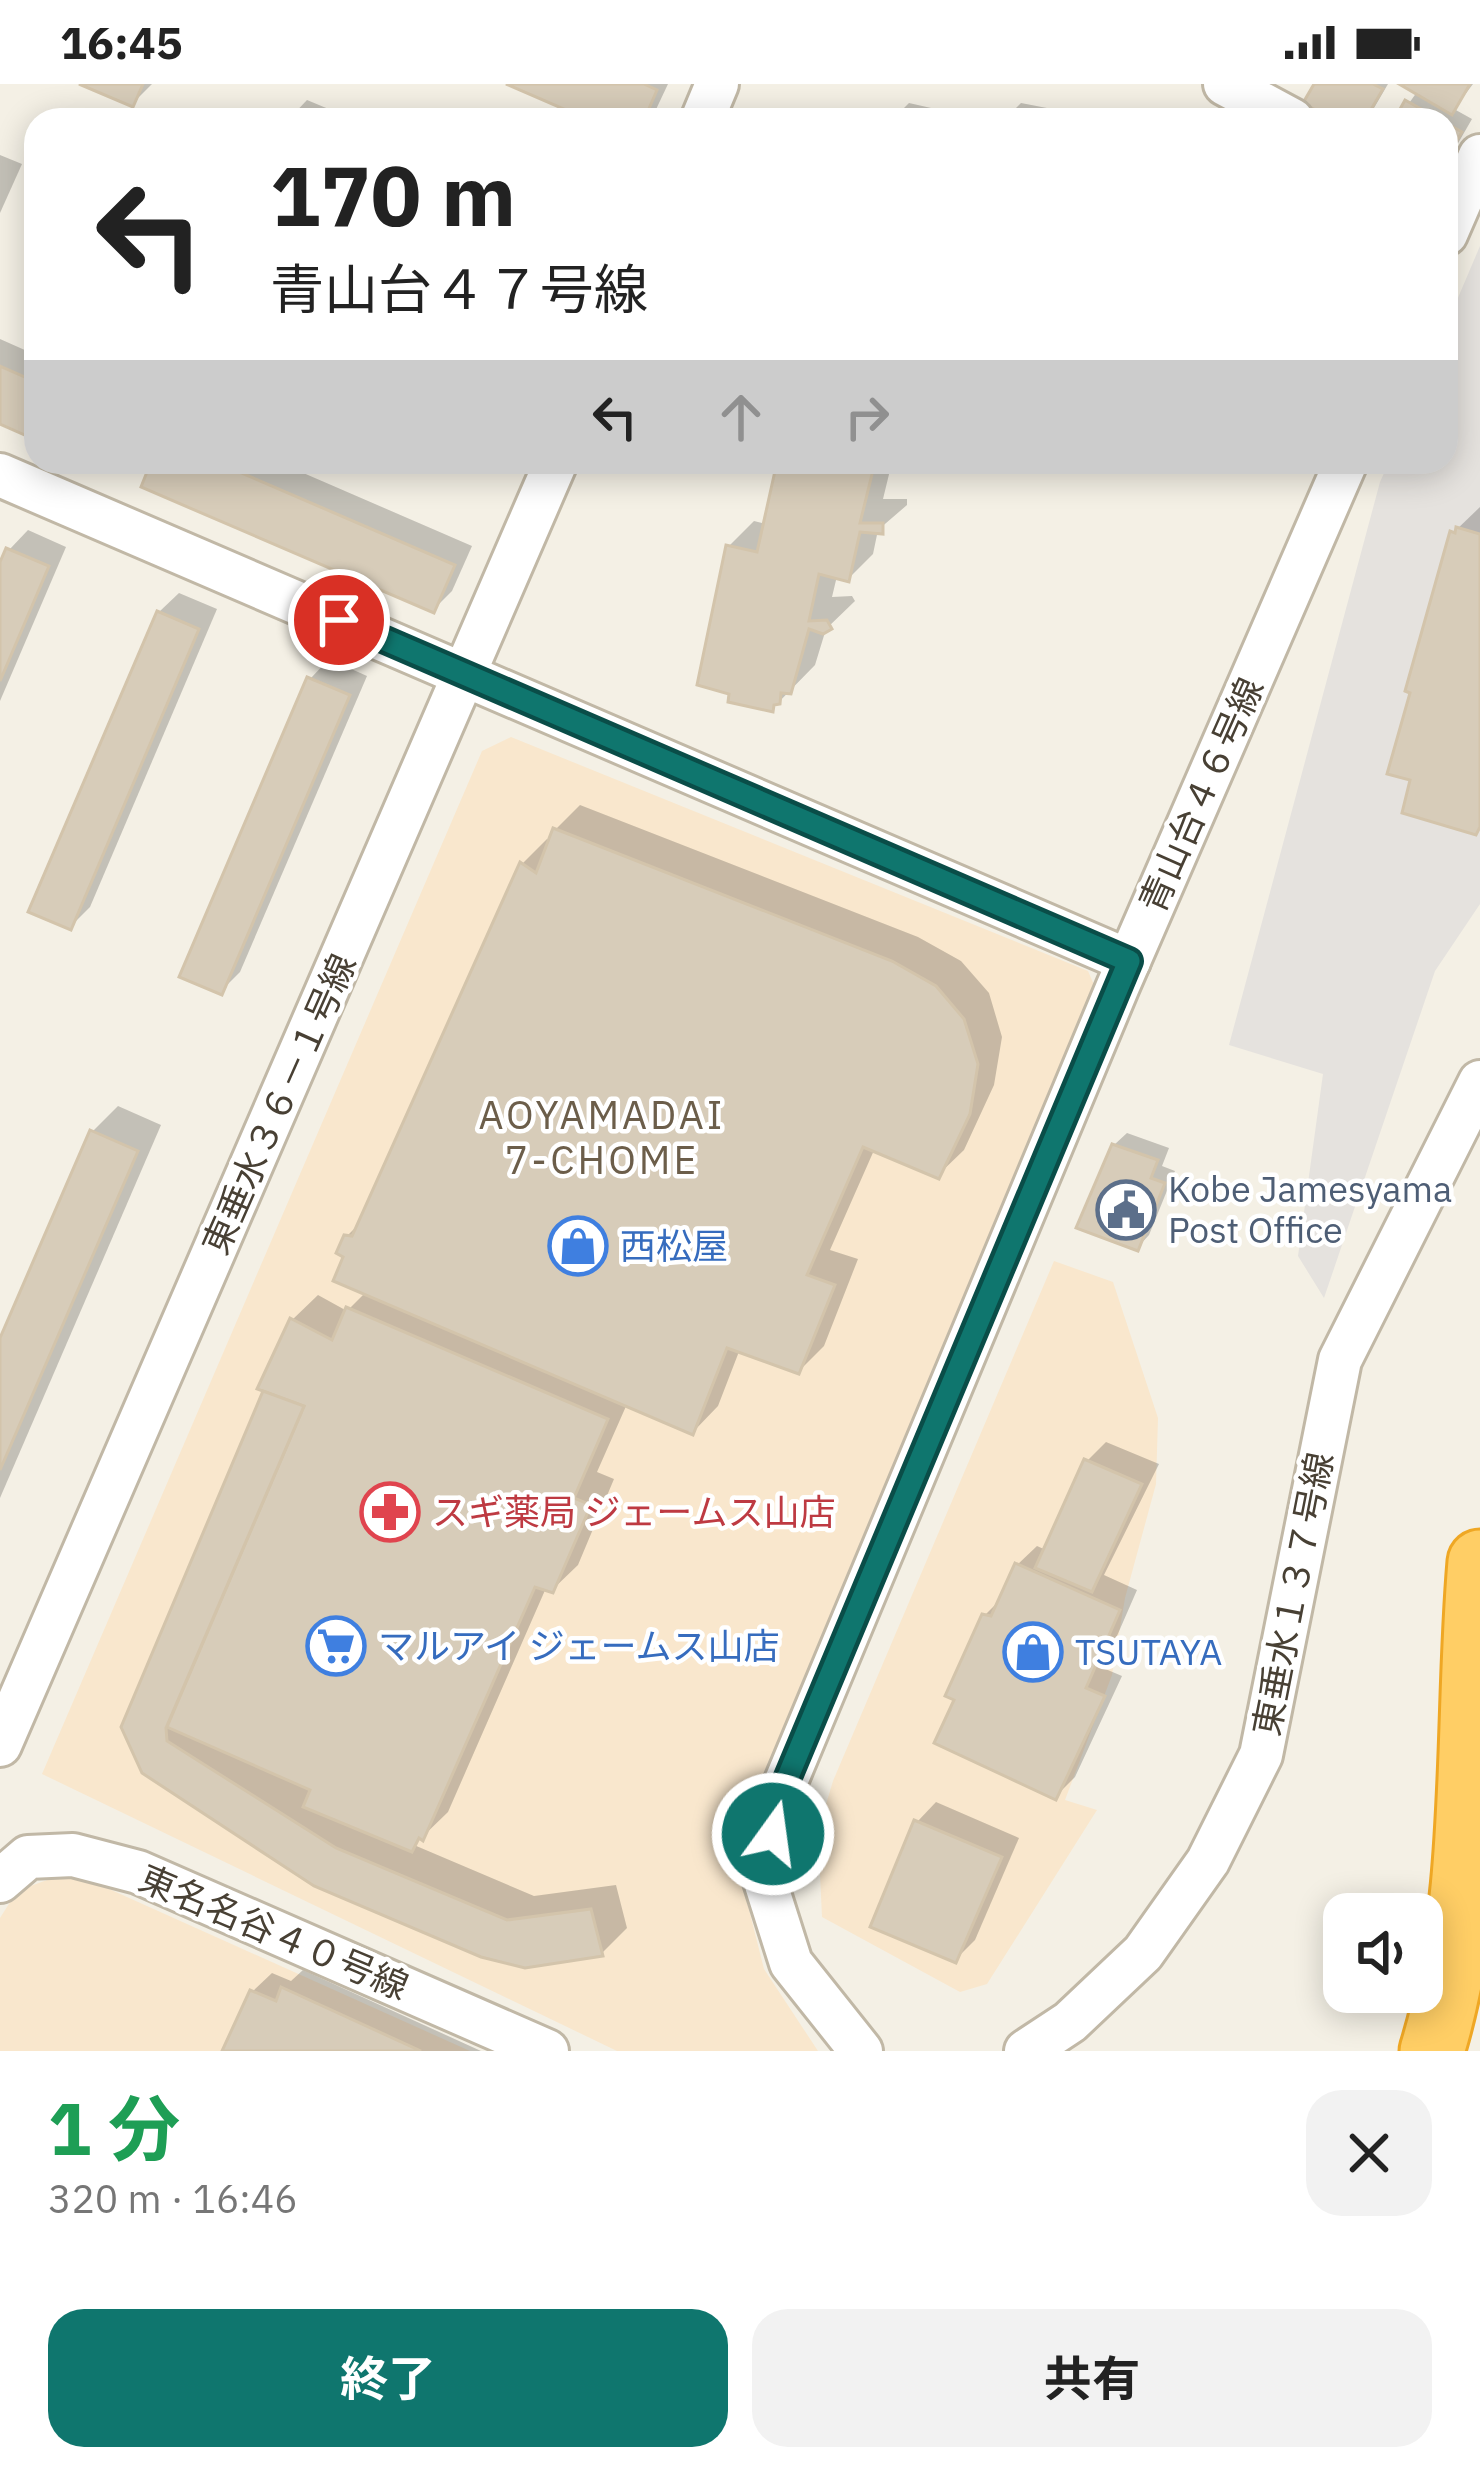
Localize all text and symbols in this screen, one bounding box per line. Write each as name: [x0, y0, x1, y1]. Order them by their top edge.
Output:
text: 16:45: [60, 13, 183, 71]
text: 170 m: [270, 140, 516, 249]
icon: left: [72, 156, 228, 312]
text: 青山台４７号線: [270, 254, 648, 324]
icon: left: [582, 384, 648, 450]
icon: ahead: [708, 384, 774, 450]
icon: right: [834, 384, 900, 450]
pin: [288, 569, 390, 671]
icon: arrive: [306, 587, 372, 653]
street label: 青山台４６号線: [1128, 670, 1273, 919]
street label: 東垂水３６－１号線: [191, 946, 366, 1261]
district label: AOYAMADAI 7-CHOME: [479, 1089, 725, 1185]
place label: Kobe Jamesyama Post Office: [1168, 1165, 1452, 1253]
public building icon: Kobe Jamesyama Post Office: [1095, 1179, 1157, 1241]
shop icon: 西松屋: [547, 1215, 609, 1277]
place label: 西松屋: [620, 1222, 728, 1269]
street label: 東垂水１３７号線: [1242, 1448, 1343, 1740]
pharmacy icon: スギ薬局 ジェームス山店: [359, 1481, 421, 1543]
place label: スギ薬局 ジェームス山店: [432, 1488, 835, 1535]
supermarket icon: マルアイ ジェームス山店: [305, 1615, 367, 1677]
shop icon: TSUTAYA: [1002, 1621, 1064, 1683]
place label: マルアイ ジェームス山店: [378, 1622, 780, 1669]
place label: TSUTAYA: [1075, 1628, 1222, 1675]
position arrow: [710, 1771, 836, 1897]
street label: 東名名谷４０号線: [132, 1854, 416, 2009]
map controls: [1323, 1893, 1443, 2013]
button: sound: [1323, 1893, 1443, 2013]
text: 1 分: [48, 2081, 180, 2175]
button: close: [1306, 2090, 1432, 2216]
text: 320 m · 16:46: [48, 2173, 298, 2224]
button: 終了: [48, 2309, 728, 2447]
button: 共有: [752, 2309, 1432, 2447]

